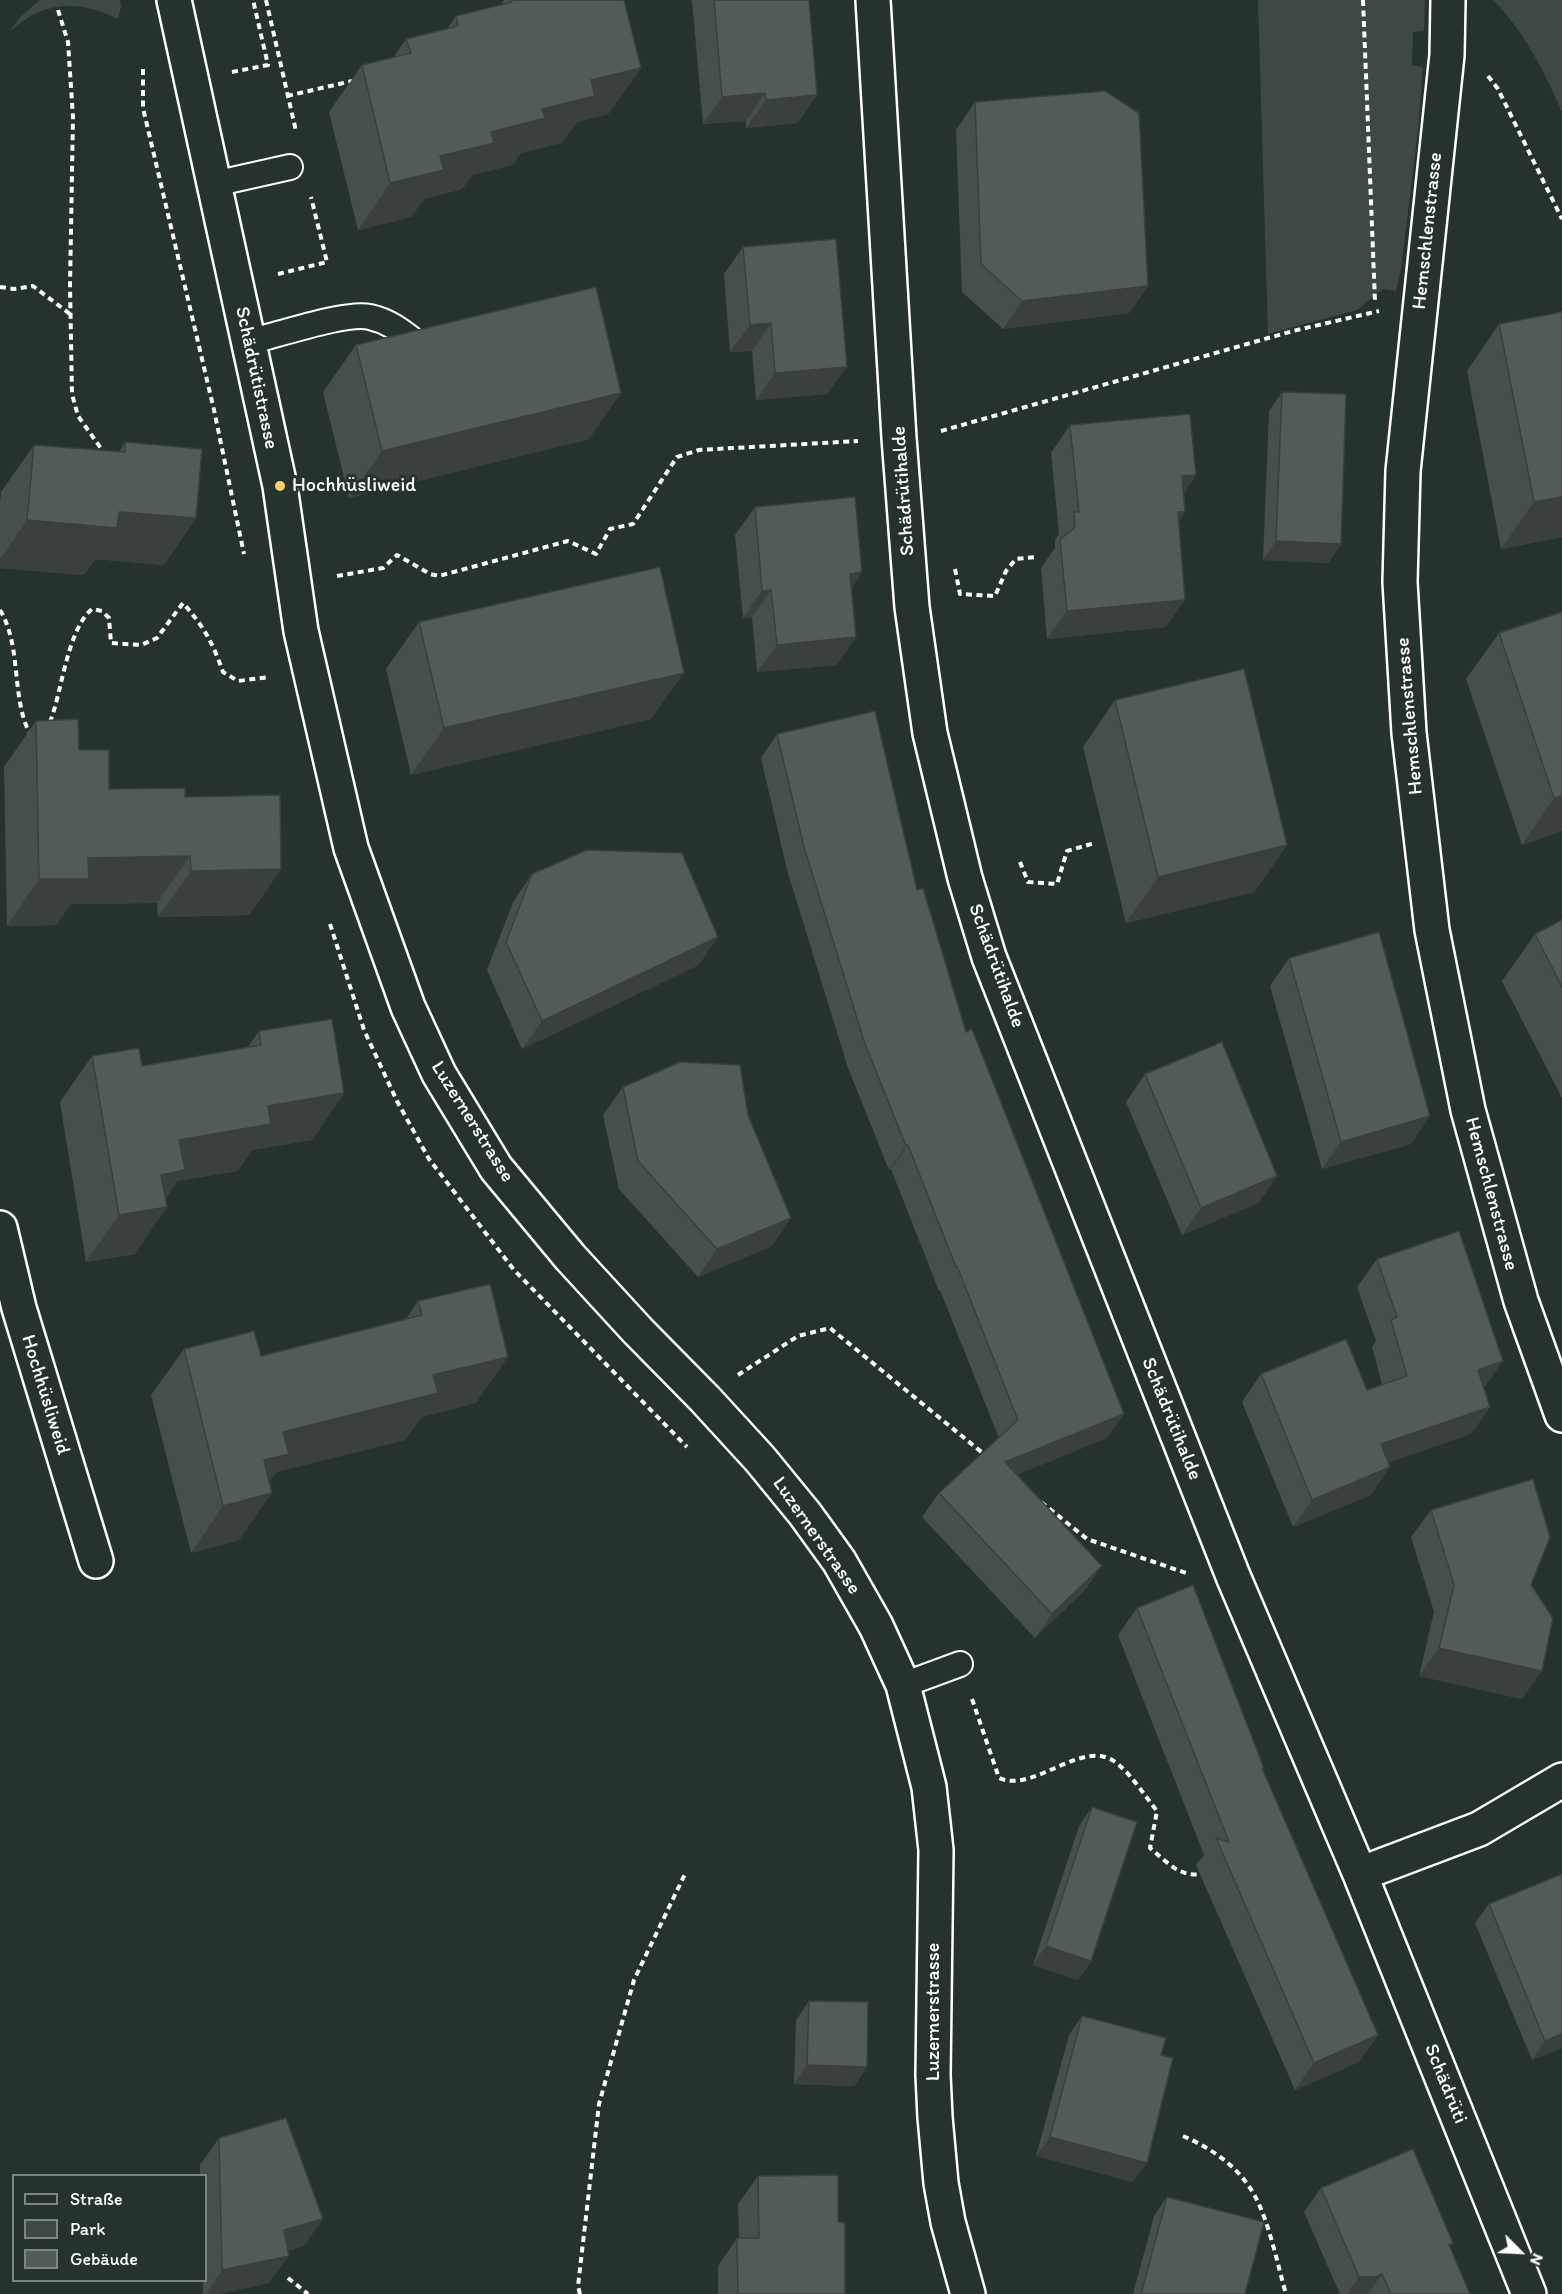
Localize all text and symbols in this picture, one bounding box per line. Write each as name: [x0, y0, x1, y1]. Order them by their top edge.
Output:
street label: Hemschlenstrasse: [1408, 151, 1448, 311]
street label: Schädrütistrasse: [229, 305, 283, 451]
street label: Schädrütihalde: [887, 425, 921, 557]
place label: Hochhüsliweid: [292, 474, 416, 498]
marker: Hochhüsliweid: [273, 479, 287, 493]
street label: Hemschlenstrasse: [1391, 636, 1429, 796]
street label: Schädrütihalde: [962, 901, 1030, 1031]
street label: Luzernerstrasse: [425, 1057, 519, 1187]
street label: Hemschlenstrasse: [1459, 1115, 1523, 1273]
street label: Hochhüsliweid: [15, 1332, 75, 1458]
street label: Schädrütihalde: [1135, 1354, 1207, 1484]
street label: Luzernerstrasse: [766, 1472, 866, 1600]
street label: Luzernerstrasse: [922, 1943, 946, 2081]
street label: Schädrüti: [1418, 2041, 1472, 2127]
legend: [12, 2174, 207, 2282]
text: Straße: [70, 2188, 123, 2210]
text: Park: [70, 2218, 105, 2240]
north arrow: [1490, 2222, 1550, 2282]
text: Gebäude: [70, 2248, 138, 2270]
text: N: [1526, 2251, 1548, 2268]

